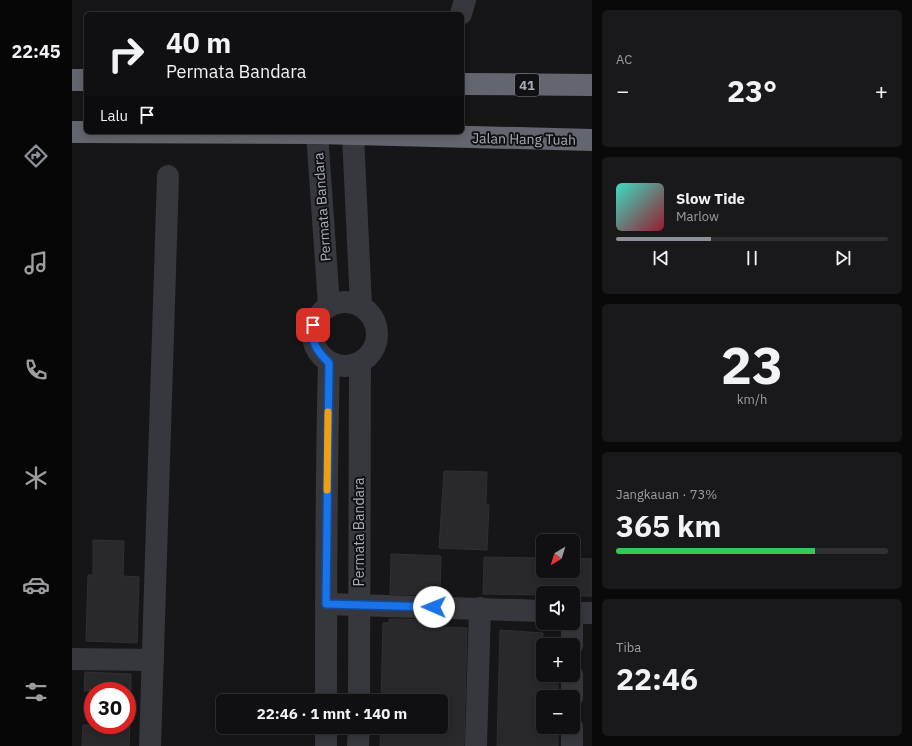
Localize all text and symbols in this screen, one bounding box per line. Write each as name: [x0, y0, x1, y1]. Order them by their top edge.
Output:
text: 40 m: [166, 24, 231, 61]
icon: right: [100, 28, 152, 80]
text: 22:45: [11, 40, 61, 63]
text: AC: [616, 51, 632, 68]
text: Permata Bandara: [166, 60, 306, 83]
text: 23°: [727, 71, 777, 110]
road number: 41: [515, 74, 539, 96]
text: −: [616, 76, 629, 105]
text: +: [875, 76, 888, 105]
icon: arrive: [136, 104, 158, 126]
text: Lalu: [100, 106, 128, 125]
street label: Jalan Hang Tuah: [472, 129, 576, 149]
icon: directions: [22, 142, 50, 170]
street label: Permata Bandara: [309, 151, 335, 262]
text: Slow Tide: [676, 189, 745, 208]
text: Marlow: [676, 208, 719, 225]
icon: previous: [650, 247, 672, 269]
icon: pause: [741, 247, 763, 269]
icon: next: [832, 247, 854, 269]
icon: music: [22, 249, 50, 277]
pin: [296, 308, 330, 342]
icon: arrive: [302, 314, 324, 336]
text: 23: [721, 331, 783, 398]
icon: phone: [22, 356, 50, 384]
text: km/h: [737, 391, 767, 408]
icon: climate: [22, 464, 50, 492]
street label: Permata Bandara: [350, 477, 368, 587]
text: Jangkauan · 73%: [616, 486, 717, 503]
text: 365 km: [616, 506, 721, 545]
north arrow: [536, 534, 580, 578]
map controls: [536, 534, 580, 734]
icon: car: [22, 571, 50, 599]
position arrow: [413, 586, 455, 628]
button: sound: [536, 586, 580, 630]
button: +: [536, 638, 580, 682]
text: Tiba: [616, 639, 641, 656]
text: 22:46: [616, 659, 698, 698]
icon: filters: [22, 678, 50, 706]
speed limit sign: 30: [84, 682, 136, 734]
button: −: [536, 690, 580, 734]
text: 22:46 · 1 mnt · 140 m: [257, 704, 407, 723]

